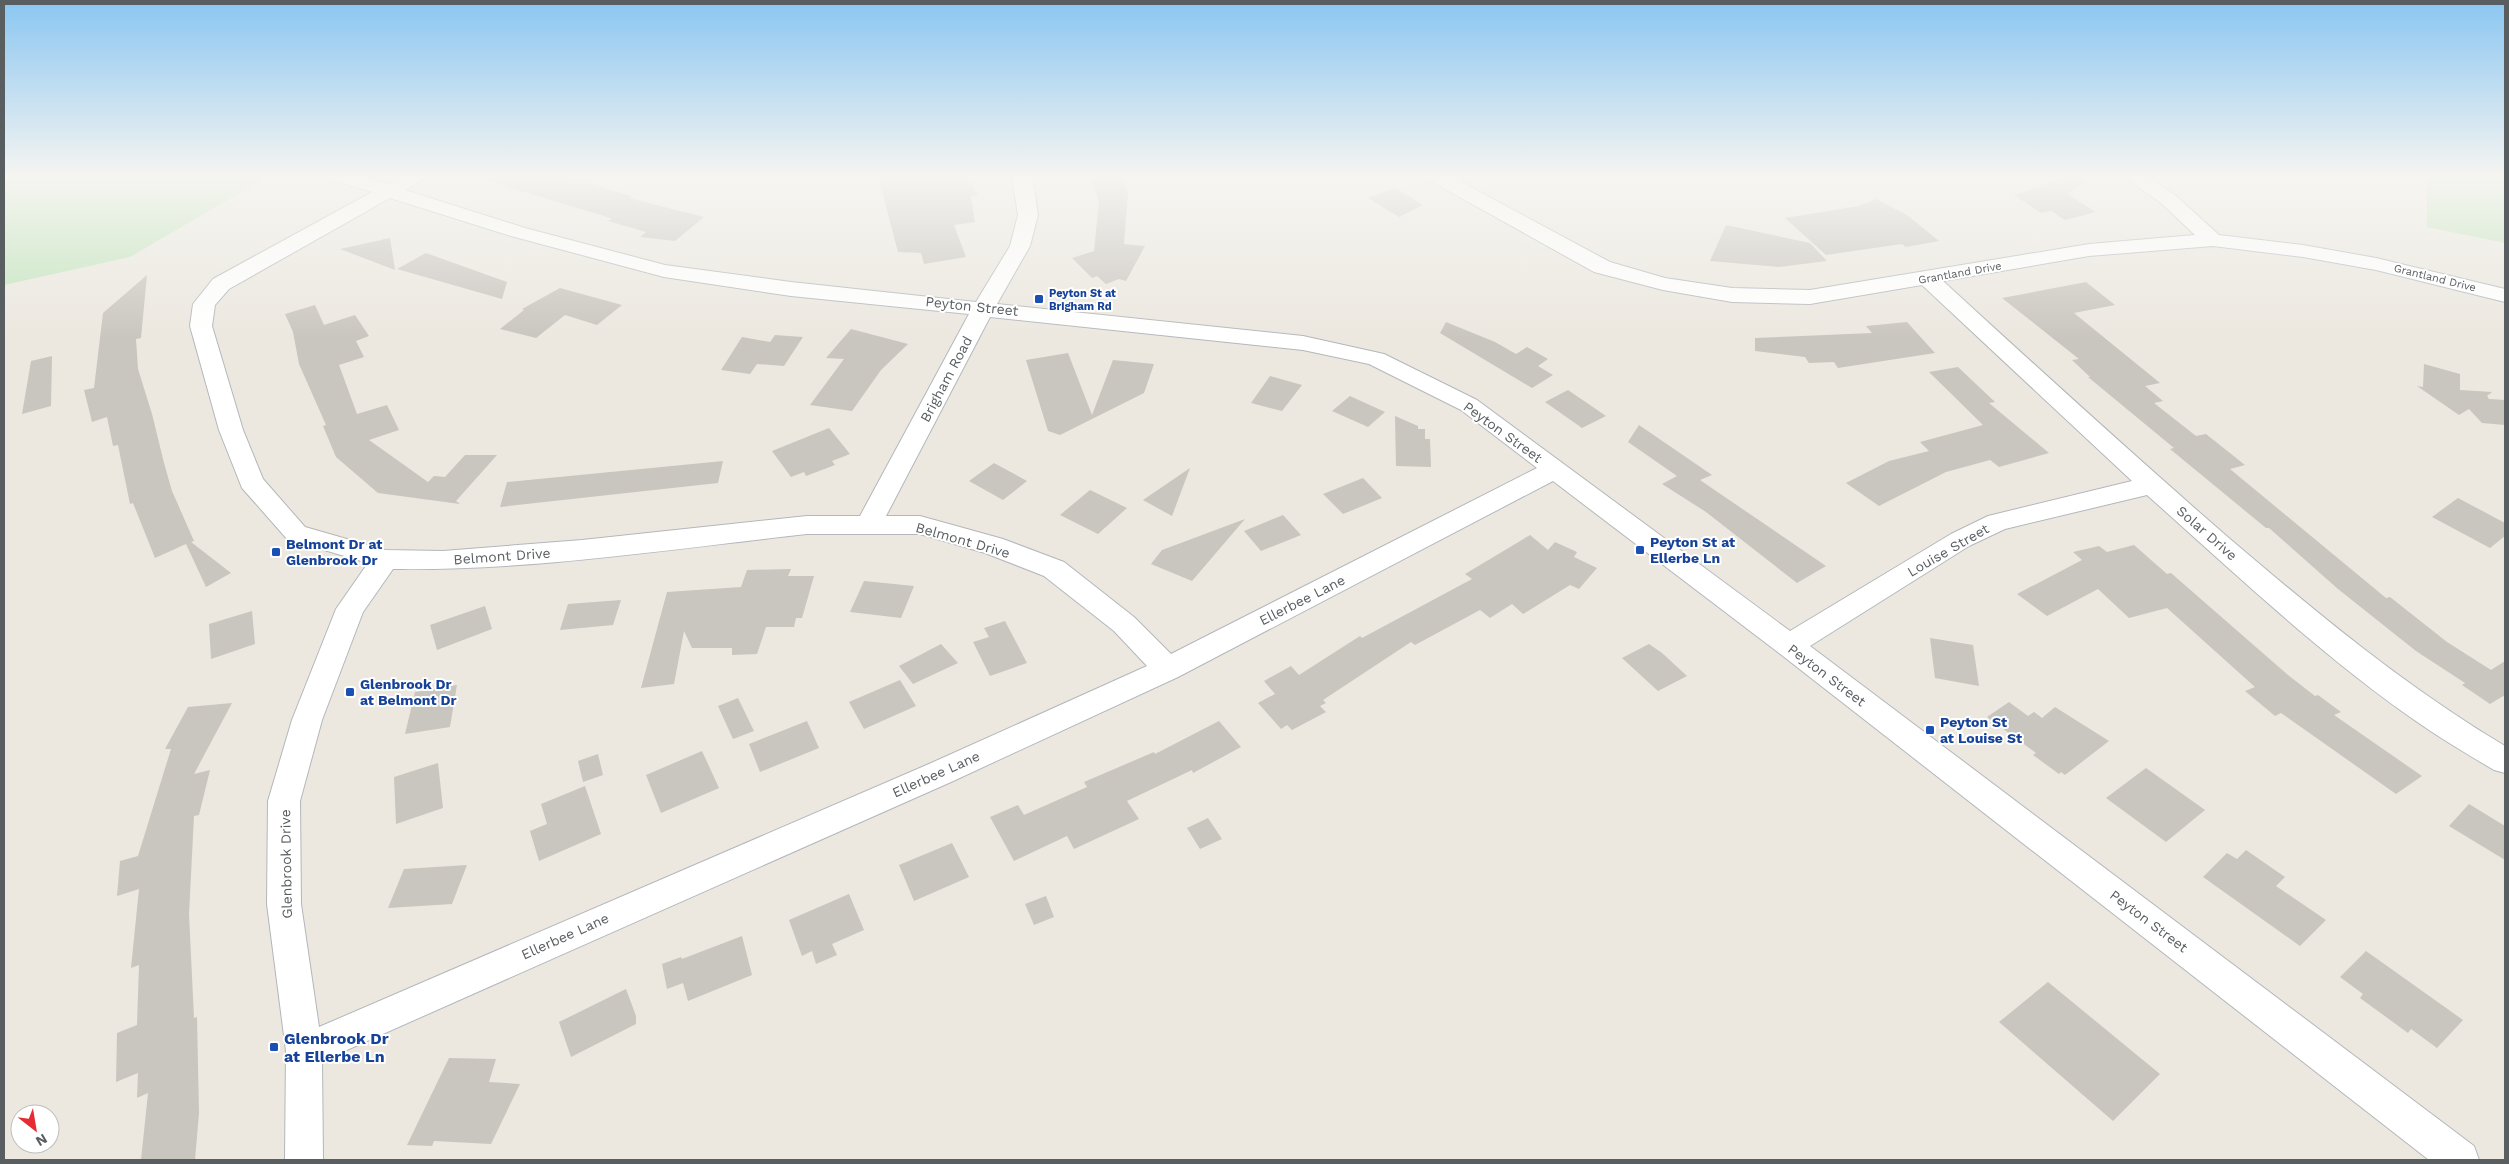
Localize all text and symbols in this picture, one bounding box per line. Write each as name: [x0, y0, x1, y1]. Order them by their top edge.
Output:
street label: Grantland Drive: [1917, 259, 2003, 287]
street label: Grantland Drive: [2393, 261, 2477, 295]
place label: Peyton St at Brigham Rd: [1049, 287, 1116, 313]
street label: Peyton Street: [925, 293, 1019, 319]
marker: Peyton St at Brigham Rd: [1033, 293, 1045, 305]
street label: Brigham Road: [917, 333, 975, 425]
street label: Peyton Street: [1461, 398, 1546, 466]
street label: Solar Drive: [2174, 502, 2240, 564]
street label: Belmont Drive: [914, 519, 1012, 561]
street label: Louise Street: [1904, 520, 1992, 580]
place label: Peyton St at Ellerbe Ln: [1650, 534, 1735, 566]
place label: Belmont Dr at Glenbrook Dr: [286, 536, 382, 568]
marker: Peyton St at Ellerbe Ln: [1634, 544, 1646, 556]
street label: Belmont Drive: [453, 545, 551, 567]
marker: Belmont Dr at Glenbrook Dr: [270, 546, 282, 558]
street label: Ellerbee Lane: [1256, 572, 1348, 628]
street label: Peyton Street: [1785, 641, 1869, 710]
place label: Glenbrook Dr at Belmont Dr: [360, 676, 457, 708]
marker: Glenbrook Dr at Belmont Dr: [344, 686, 356, 698]
place label: Peyton St at Louise St: [1940, 714, 2022, 746]
marker: Peyton St at Louise St: [1924, 724, 1936, 736]
street label: Ellerbee Lane: [890, 748, 982, 800]
street label: Glenbrook Drive: [277, 809, 295, 919]
street label: Peyton Street: [2107, 887, 2191, 956]
street label: Ellerbee Lane: [519, 910, 611, 962]
place label: Glenbrook Dr at Ellerbe Ln: [284, 1029, 389, 1066]
marker: Glenbrook Dr at Ellerbe Ln: [268, 1041, 280, 1053]
north arrow: [10, 1104, 60, 1154]
text: N: [33, 1131, 50, 1150]

